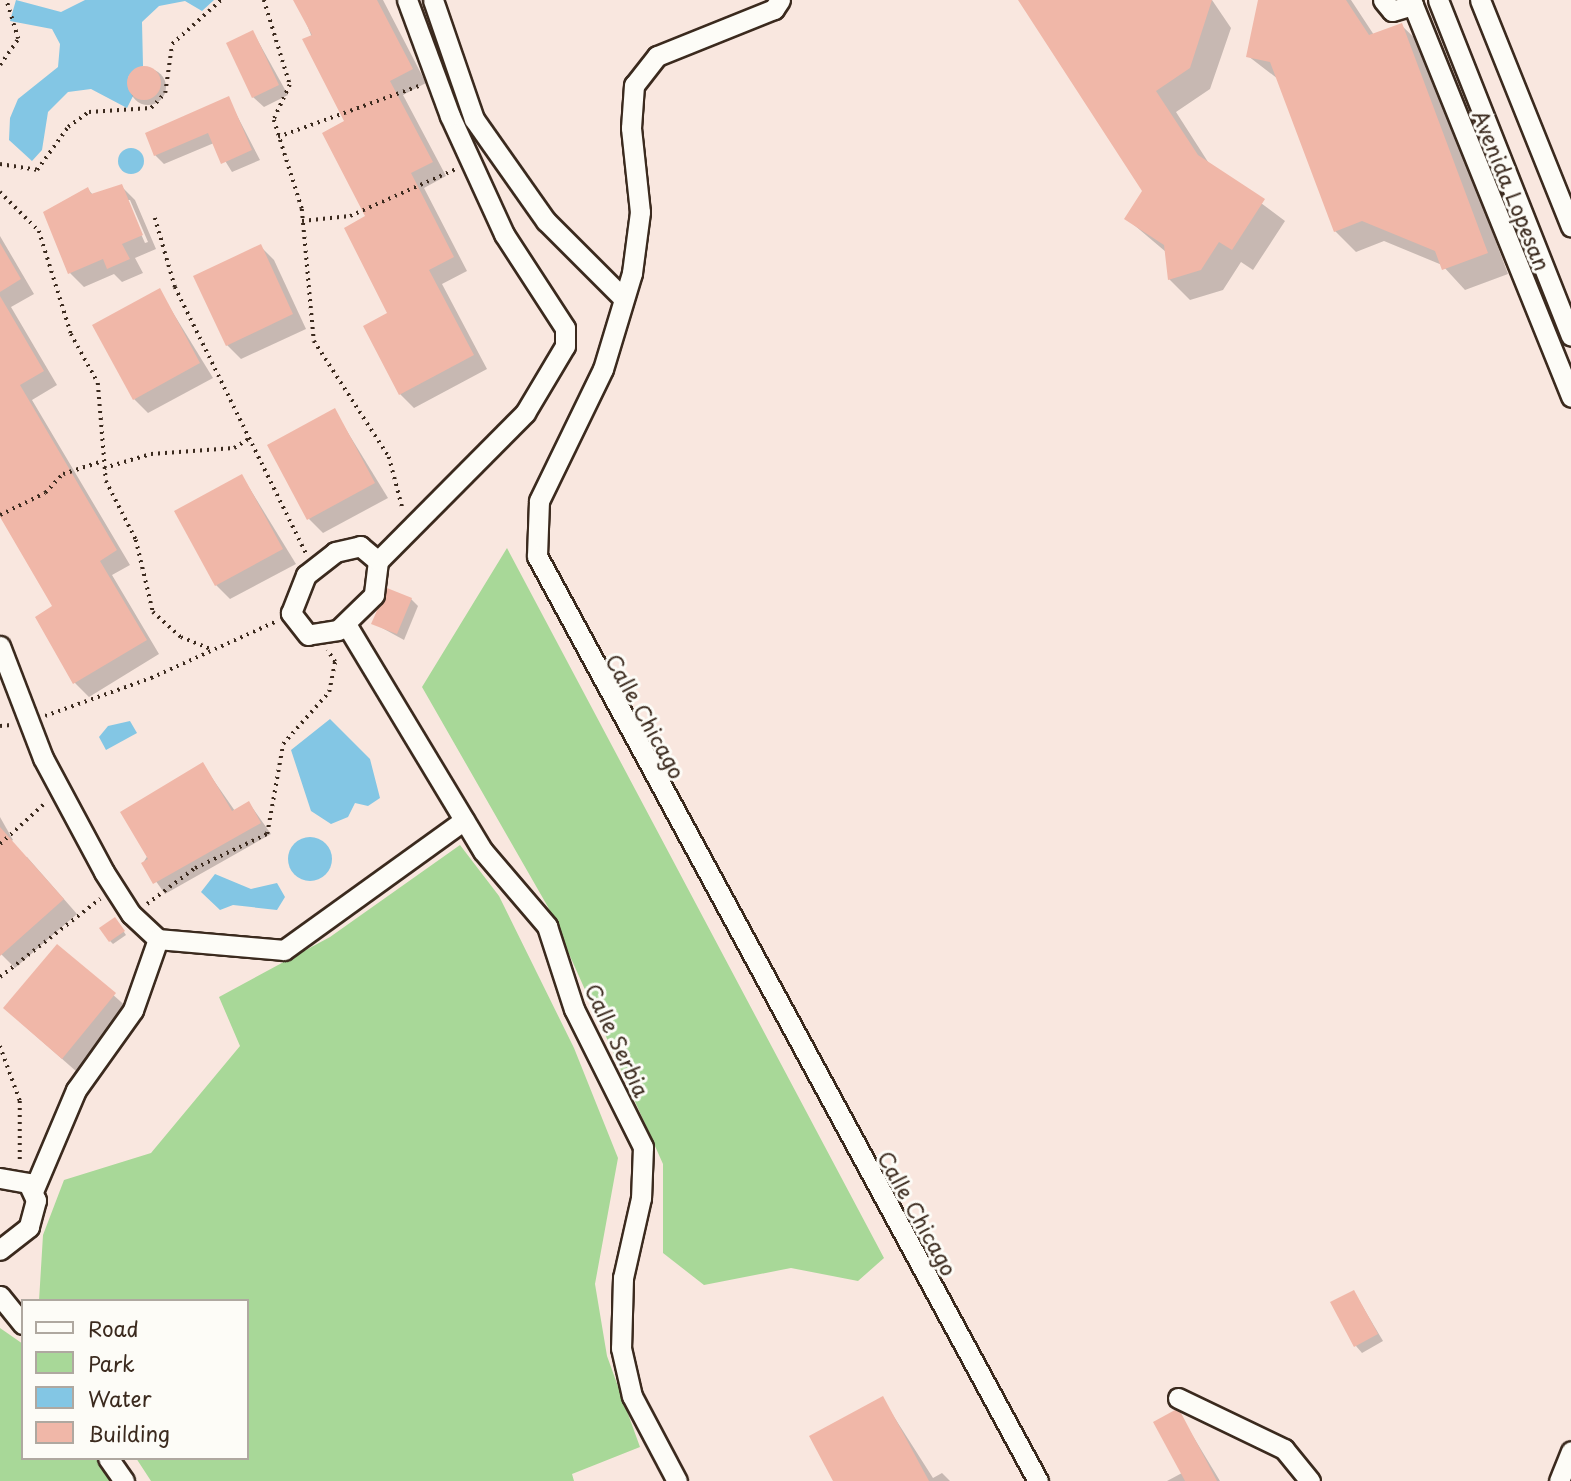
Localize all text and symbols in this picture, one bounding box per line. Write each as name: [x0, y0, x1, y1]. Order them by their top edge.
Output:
street label: Avenida Lopesan: [1469, 107, 1555, 273]
street label: Calle Chicago: [601, 649, 691, 783]
street label: Calle Serbia: [581, 979, 655, 1101]
street label: Calle Chicago: [873, 1146, 963, 1280]
legend: [21, 1299, 248, 1460]
text: Road: [88, 1312, 139, 1344]
text: Park: [88, 1347, 135, 1379]
text: Water: [88, 1382, 151, 1414]
text: Building: [88, 1417, 170, 1449]

